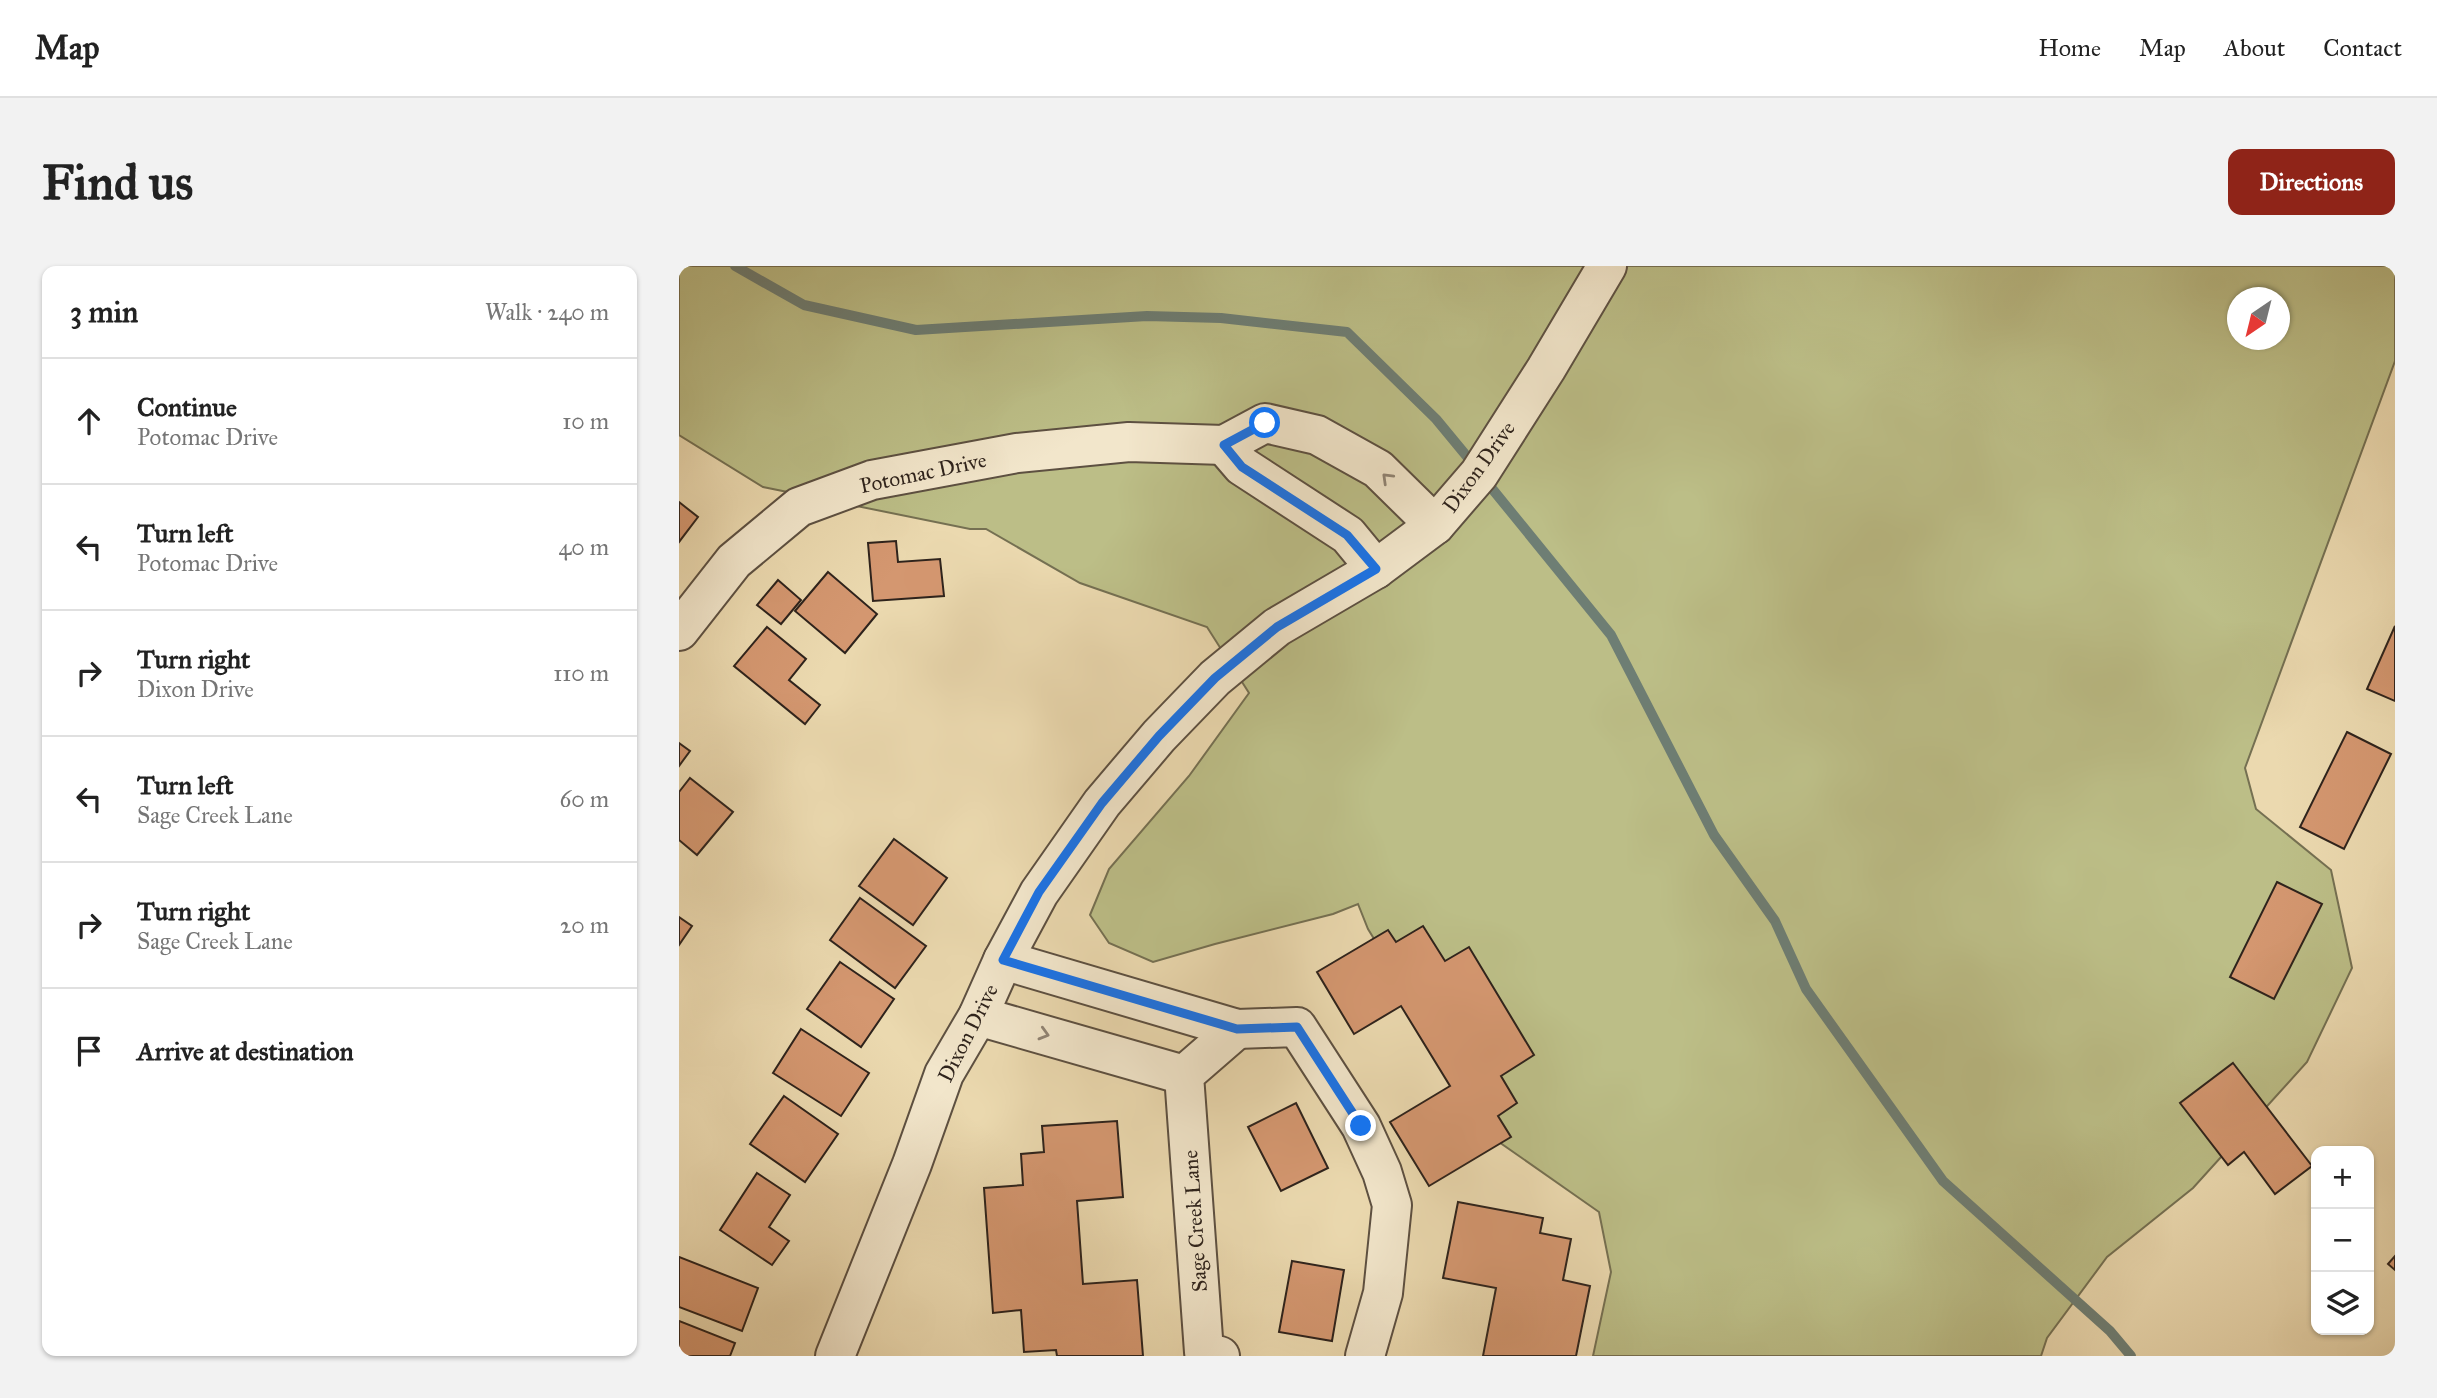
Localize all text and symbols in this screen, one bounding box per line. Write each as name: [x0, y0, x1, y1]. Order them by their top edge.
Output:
text: Map: [35, 28, 99, 68]
text: Home: [2038, 33, 2101, 63]
text: Map: [2139, 33, 2186, 63]
text: About: [2224, 33, 2285, 63]
text: Contact: [2323, 33, 2402, 63]
button: Directions: [2228, 149, 2395, 215]
text: Find us: [42, 153, 193, 212]
north arrow: [2227, 287, 2290, 350]
text: 3 min: [70, 294, 138, 330]
text: Walk · 240 m: [485, 298, 609, 326]
text: Continue: [137, 391, 237, 423]
icon: ahead: [70, 402, 108, 440]
text: 10 m: [562, 407, 609, 435]
route start: [1249, 407, 1280, 438]
street label: Dixon Drive: [1437, 416, 1521, 518]
text: Potomac Drive: [137, 423, 278, 451]
street label: Potomac Drive: [857, 447, 989, 499]
one-way arrow: [1382, 473, 1395, 486]
text: Turn left: [137, 517, 233, 549]
icon: left: [70, 528, 108, 566]
text: 40 m: [559, 533, 609, 561]
text: Potomac Drive: [137, 549, 278, 577]
text: Turn right: [137, 643, 250, 675]
icon: right: [70, 654, 108, 692]
text: 110 m: [553, 659, 609, 687]
text: Dixon Drive: [137, 675, 254, 703]
text: Turn left: [137, 769, 233, 801]
icon: left: [70, 780, 108, 818]
text: 60 m: [560, 785, 609, 813]
text: Sage Creek Lane: [137, 801, 293, 829]
text: Turn right: [137, 895, 250, 927]
icon: right: [70, 906, 108, 944]
text: 20 m: [560, 911, 609, 939]
text: Sage Creek Lane: [137, 927, 293, 955]
street label: Dixon Drive: [932, 979, 1004, 1086]
one-way arrow: [1038, 1026, 1050, 1041]
icon: arrive: [70, 1032, 108, 1070]
text: Arrive at destination: [137, 1035, 354, 1067]
route end: [1345, 1110, 1376, 1141]
map controls: [2311, 1146, 2374, 1335]
button: +: [2311, 1146, 2374, 1209]
street label: Sage Creek Lane: [1177, 1149, 1213, 1293]
button: −: [2311, 1209, 2374, 1272]
button: layers: [2311, 1272, 2374, 1335]

